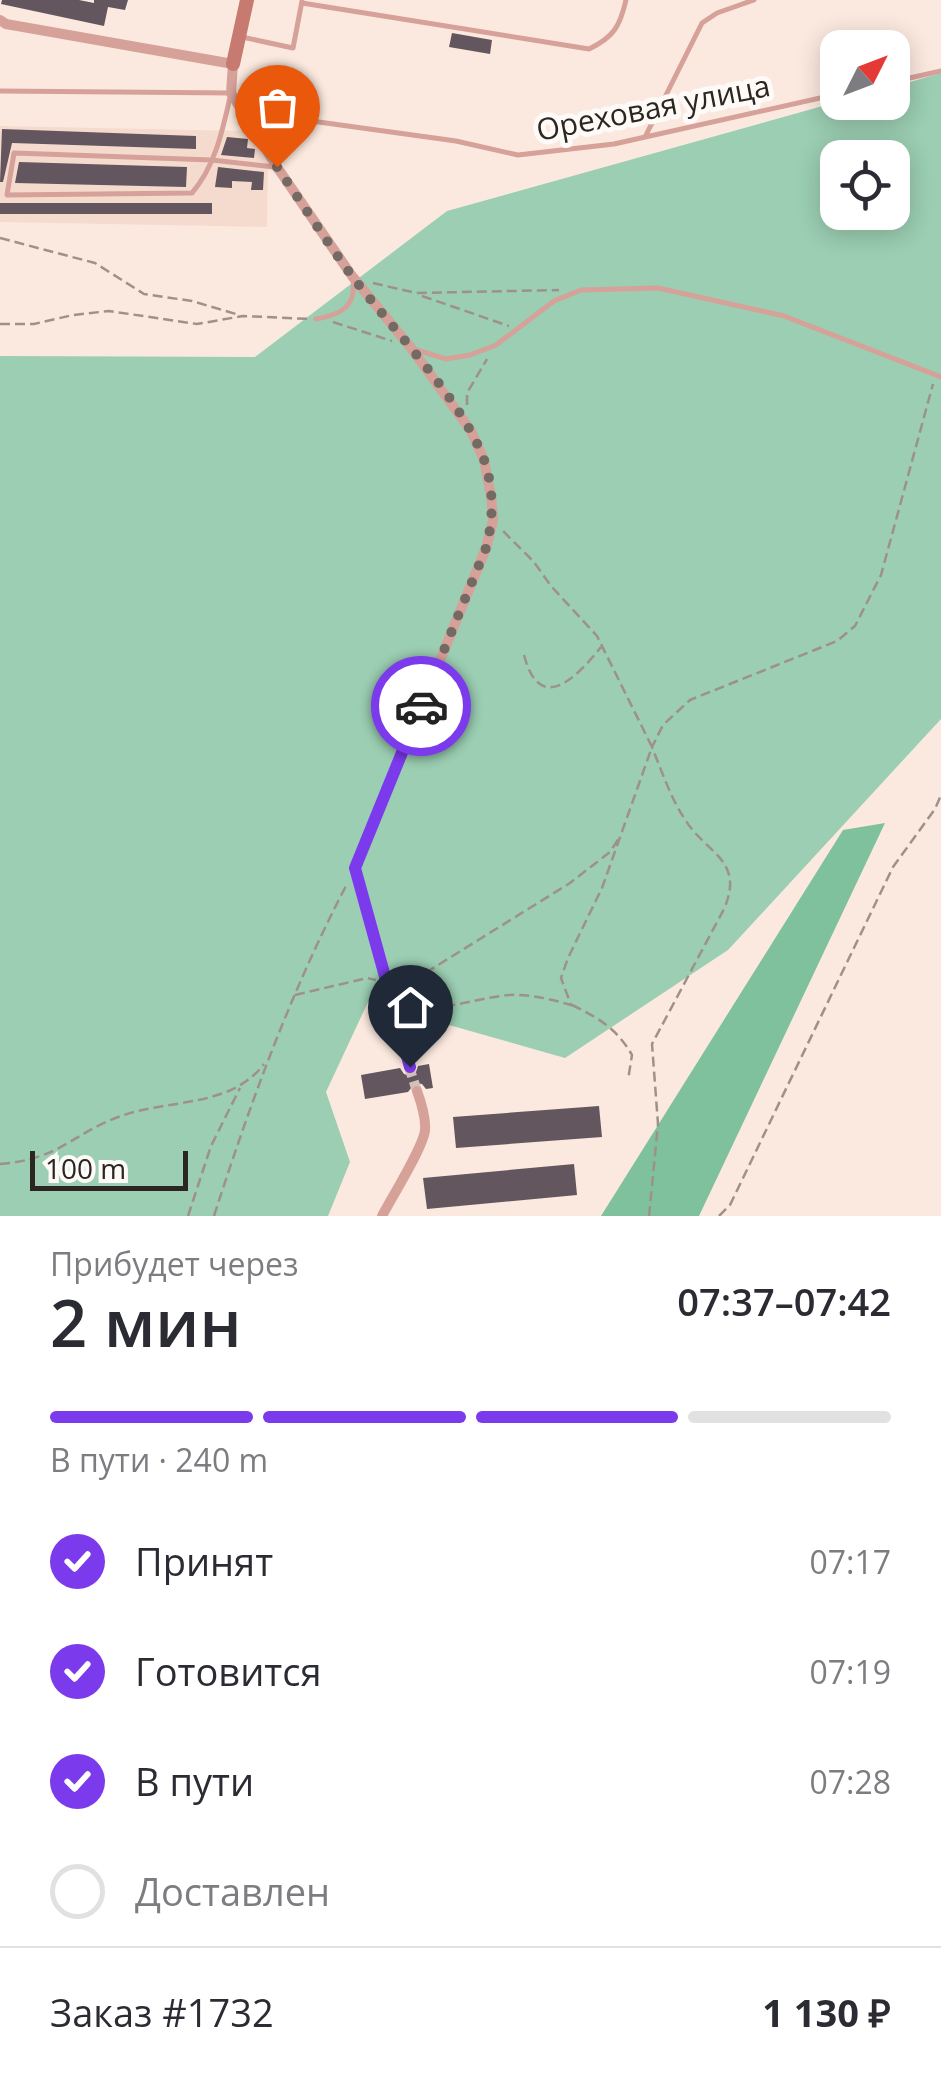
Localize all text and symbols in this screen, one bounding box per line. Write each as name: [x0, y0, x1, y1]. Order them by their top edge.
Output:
north arrow: [820, 30, 910, 120]
map controls: [820, 30, 910, 230]
street label: Ореховая улица: [533, 64, 773, 150]
pin: [235, 65, 320, 168]
icon: bag: [250, 80, 305, 135]
button: locate: [820, 140, 910, 230]
courier: [371, 656, 471, 756]
icon: car: [394, 679, 449, 734]
pin: [368, 965, 453, 1068]
icon: home: [383, 980, 438, 1035]
scale bar: [30, 1146, 188, 1190]
text: 100 m: [45, 1149, 126, 1187]
text: Прибудет через: [50, 1242, 298, 1285]
text: 07:37–07:42: [677, 1275, 891, 1327]
text: 2 мин: [50, 1278, 242, 1366]
text: В пути · 240 m: [50, 1438, 268, 1481]
icon: check: [50, 1534, 105, 1589]
text: Принят: [135, 1535, 273, 1587]
text: 07:17: [809, 1540, 891, 1583]
icon: check: [50, 1644, 105, 1699]
text: Готовится: [135, 1645, 321, 1697]
text: 07:19: [809, 1650, 891, 1693]
icon: check: [50, 1754, 105, 1809]
text: В пути: [135, 1755, 254, 1807]
text: 07:28: [809, 1760, 891, 1803]
text: Доставлен: [135, 1865, 330, 1917]
text: Заказ #1732: [50, 1986, 274, 2038]
text: 1 130 ₽: [762, 1986, 891, 2038]

